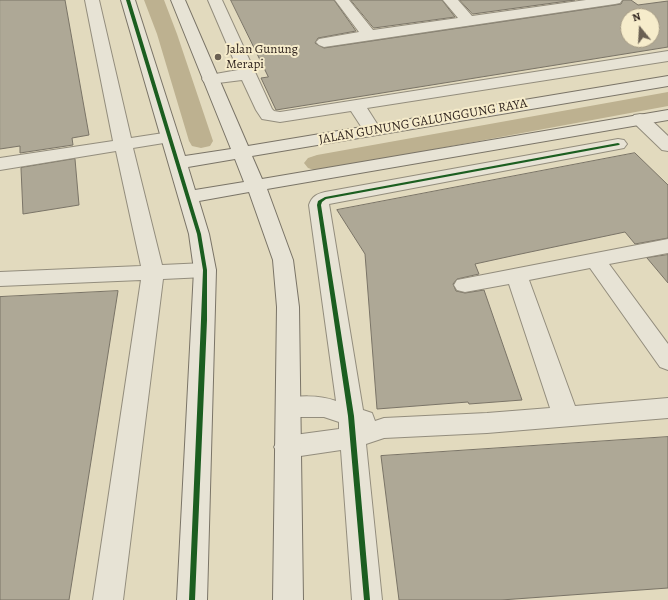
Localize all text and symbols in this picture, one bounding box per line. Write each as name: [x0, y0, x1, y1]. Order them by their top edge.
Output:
north arrow: [620, 8, 660, 48]
text: N: [630, 9, 643, 25]
place label: Jalan Gunung Merapi: [226, 42, 298, 73]
marker: Jalan Gunung Merapi: [213, 52, 223, 62]
street label: JALAN GUNUNG GALUNGGUNG RAYA: [318, 96, 528, 148]

